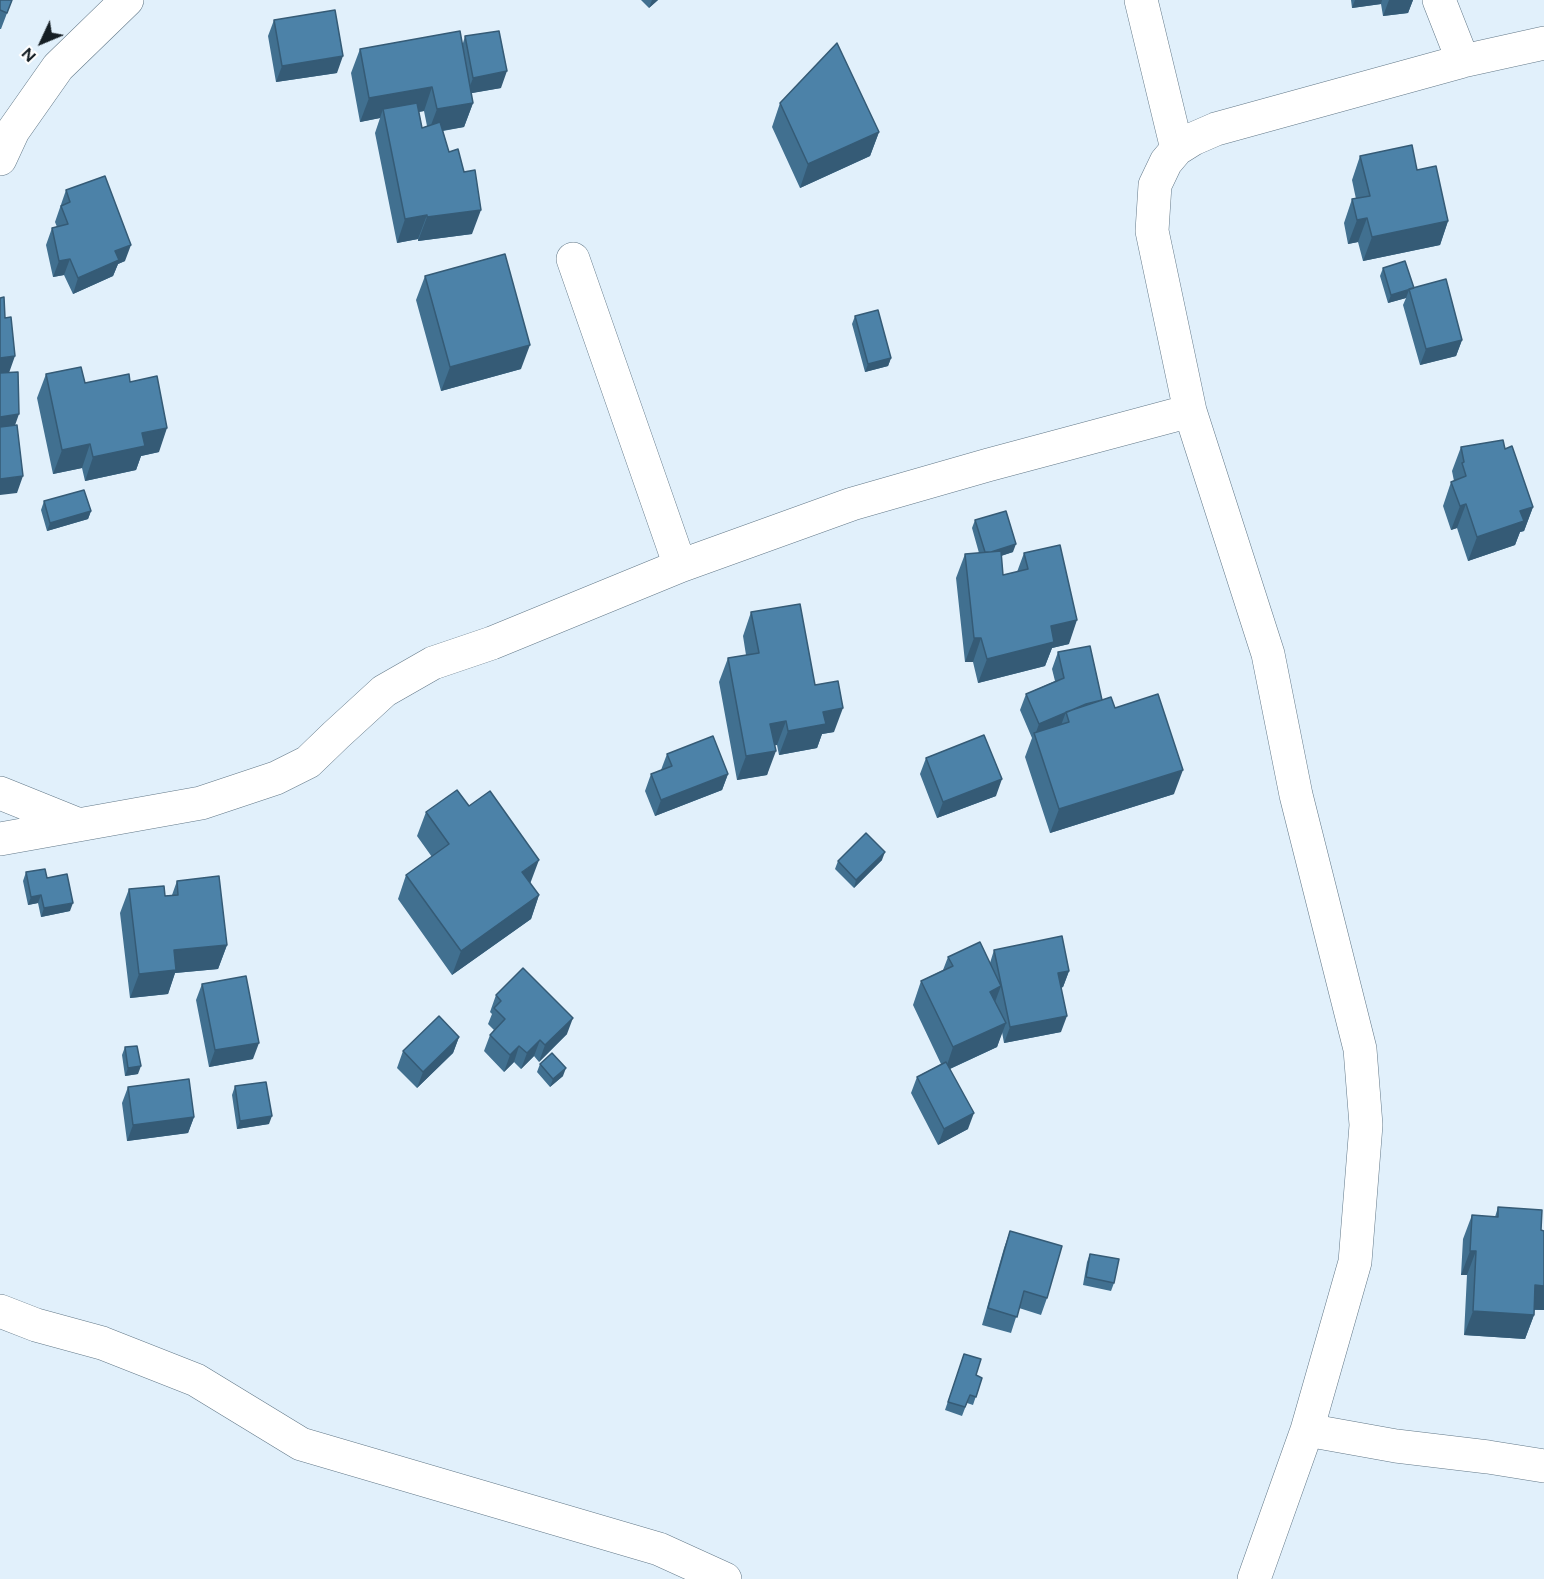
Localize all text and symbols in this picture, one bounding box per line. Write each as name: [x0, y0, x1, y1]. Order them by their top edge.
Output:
north arrow: [12, 12, 72, 72]
text: N: [18, 44, 40, 66]

